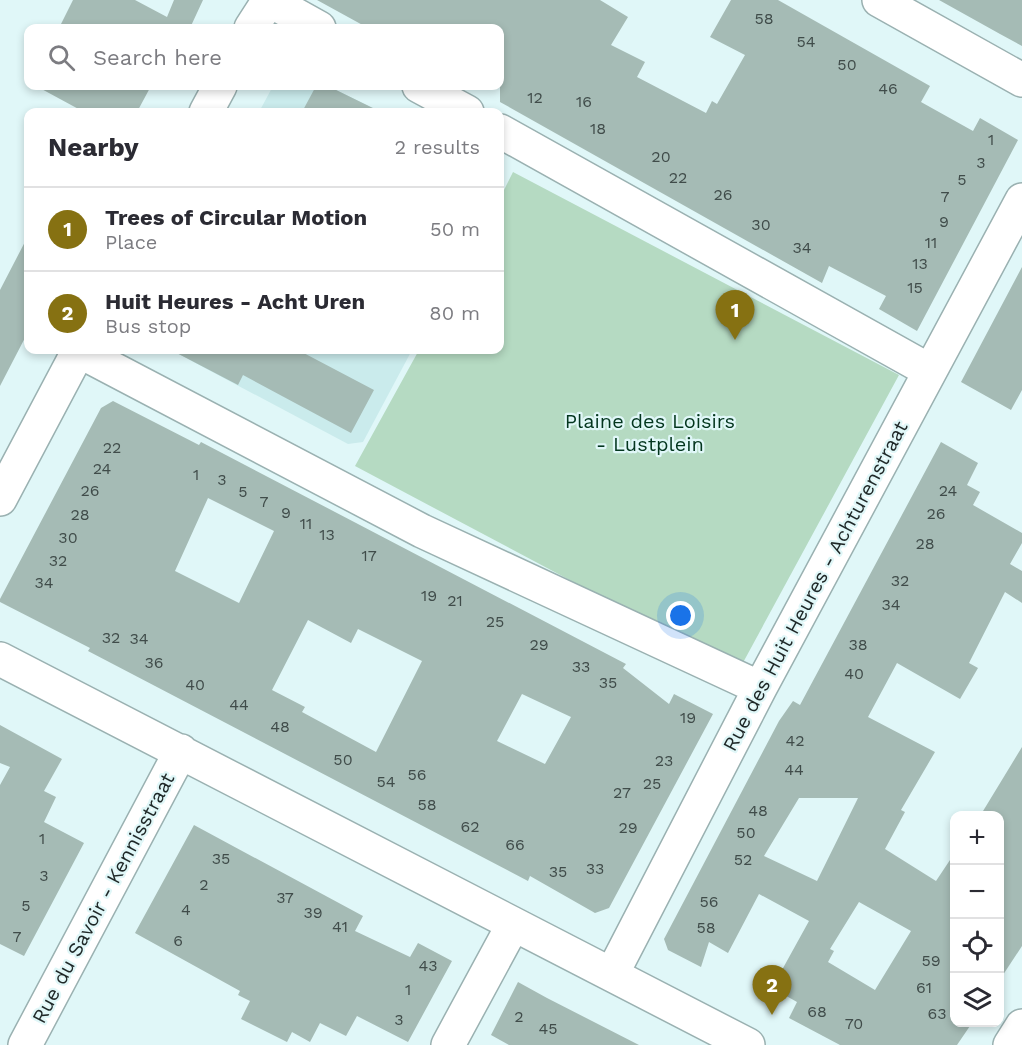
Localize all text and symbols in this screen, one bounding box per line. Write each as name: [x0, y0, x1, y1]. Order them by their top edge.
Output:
house number: 58: [754, 9, 774, 28]
search box: [24, 24, 504, 90]
house number: 54: [796, 32, 816, 51]
icon: search: [45, 41, 78, 74]
text: Search here: [93, 45, 222, 70]
house number: 50: [837, 55, 857, 74]
house number: 46: [878, 79, 898, 98]
house number: 12: [527, 88, 543, 107]
house number: 16: [576, 92, 592, 111]
house number: 18: [590, 119, 606, 138]
house number: 1: [988, 130, 994, 149]
text: Nearby: [48, 132, 139, 162]
text: 2 results: [395, 135, 480, 159]
house number: 20: [651, 147, 671, 166]
house number: 3: [976, 153, 986, 172]
house number: 22: [669, 168, 687, 187]
house number: 5: [957, 170, 967, 189]
house number: 26: [713, 185, 733, 204]
house number: 7: [941, 187, 950, 206]
text: Trees of Circular Motion: [105, 205, 367, 230]
house number: 9: [939, 212, 949, 231]
house number: 30: [751, 215, 771, 234]
text: 1: [63, 217, 72, 241]
text: 50 m: [430, 217, 480, 241]
text: Place: [105, 230, 157, 254]
house number: 11: [925, 233, 937, 252]
house number: 34: [792, 238, 812, 257]
house number: 13: [912, 254, 928, 273]
house number: 15: [907, 278, 923, 297]
text: Huit Heures - Acht Uren: [105, 289, 365, 314]
pin: 1: [716, 290, 754, 340]
text: 2: [62, 301, 73, 325]
text: 80 m: [429, 301, 480, 325]
text: Bus stop: [105, 314, 191, 338]
park label: Plaine des Loisirs - Lustplein: [565, 409, 735, 456]
street label: Rue des Huit Heures - Achturenstraat: [717, 416, 913, 755]
house number: 22: [103, 438, 121, 457]
house number: 24: [93, 459, 112, 478]
house number: 1: [193, 465, 199, 484]
house number: 3: [217, 470, 227, 489]
house number: 26: [80, 481, 100, 500]
house number: 24: [939, 481, 958, 500]
house number: 5: [238, 482, 248, 501]
house number: 7: [260, 492, 269, 511]
house number: 9: [281, 503, 291, 522]
house number: 26: [926, 504, 946, 523]
house number: 28: [70, 505, 90, 524]
house number: 11: [300, 514, 312, 533]
house number: 13: [319, 525, 335, 544]
house number: 30: [58, 528, 78, 547]
house number: 28: [915, 534, 935, 553]
house number: 17: [361, 546, 377, 565]
house number: 32: [49, 551, 67, 570]
house number: 32: [891, 571, 909, 590]
house number: 34: [34, 573, 54, 592]
house number: 19: [421, 586, 437, 605]
house number: 21: [447, 591, 463, 610]
house number: 34: [881, 595, 901, 614]
your location: [666, 601, 695, 630]
house number: 25: [486, 612, 504, 631]
house number: 32: [102, 628, 120, 647]
house number: 34: [129, 629, 149, 648]
house number: 29: [529, 635, 549, 654]
house number: 38: [848, 635, 868, 654]
house number: 36: [144, 653, 164, 672]
house number: 33: [572, 657, 590, 676]
house number: 40: [844, 664, 864, 683]
house number: 35: [599, 673, 617, 692]
house number: 40: [185, 675, 205, 694]
house number: 44: [229, 695, 249, 714]
house number: 19: [680, 708, 696, 727]
house number: 48: [270, 717, 290, 736]
house number: 42: [785, 731, 805, 750]
house number: 50: [333, 750, 353, 769]
house number: 23: [655, 751, 673, 770]
house number: 44: [784, 760, 804, 779]
house number: 56: [407, 765, 427, 784]
street label: Rue du Savoir - Kennisstraat: [27, 768, 180, 1027]
house number: 54: [376, 772, 396, 791]
house number: 25: [643, 774, 661, 793]
house number: 27: [613, 783, 631, 802]
house number: 58: [417, 795, 437, 814]
house number: 48: [748, 801, 768, 820]
map controls: [950, 811, 1004, 1027]
button: +: [950, 811, 1004, 865]
house number: 62: [460, 817, 480, 836]
house number: 29: [618, 818, 638, 837]
house number: 50: [736, 823, 756, 842]
house number: 1: [39, 829, 45, 848]
house number: 66: [505, 835, 525, 854]
house number: 35: [212, 849, 230, 868]
house number: 52: [734, 850, 752, 869]
house number: 33: [586, 859, 604, 878]
house number: 35: [549, 862, 567, 881]
button: −: [950, 865, 1004, 919]
house number: 3: [39, 866, 49, 885]
house number: 2: [199, 875, 209, 894]
house number: 37: [276, 888, 294, 907]
house number: 56: [699, 892, 719, 911]
house number: 5: [21, 896, 31, 915]
house number: 4: [181, 900, 191, 919]
house number: 39: [303, 903, 323, 922]
house number: 41: [332, 917, 348, 936]
house number: 58: [696, 918, 716, 937]
button: locate: [950, 919, 1004, 973]
house number: 7: [13, 927, 22, 946]
house number: 6: [173, 931, 183, 950]
house number: 59: [921, 951, 941, 970]
house number: 43: [418, 956, 438, 975]
pin: 2: [752, 966, 792, 1015]
button: layers: [950, 973, 1004, 1027]
house number: 61: [916, 978, 932, 997]
house number: 1: [405, 980, 411, 999]
house number: 68: [807, 1002, 827, 1021]
house number: 63: [927, 1004, 947, 1023]
house number: 2: [514, 1007, 524, 1026]
house number: 3: [394, 1010, 404, 1029]
house number: 70: [845, 1014, 863, 1033]
house number: 45: [538, 1019, 558, 1038]

